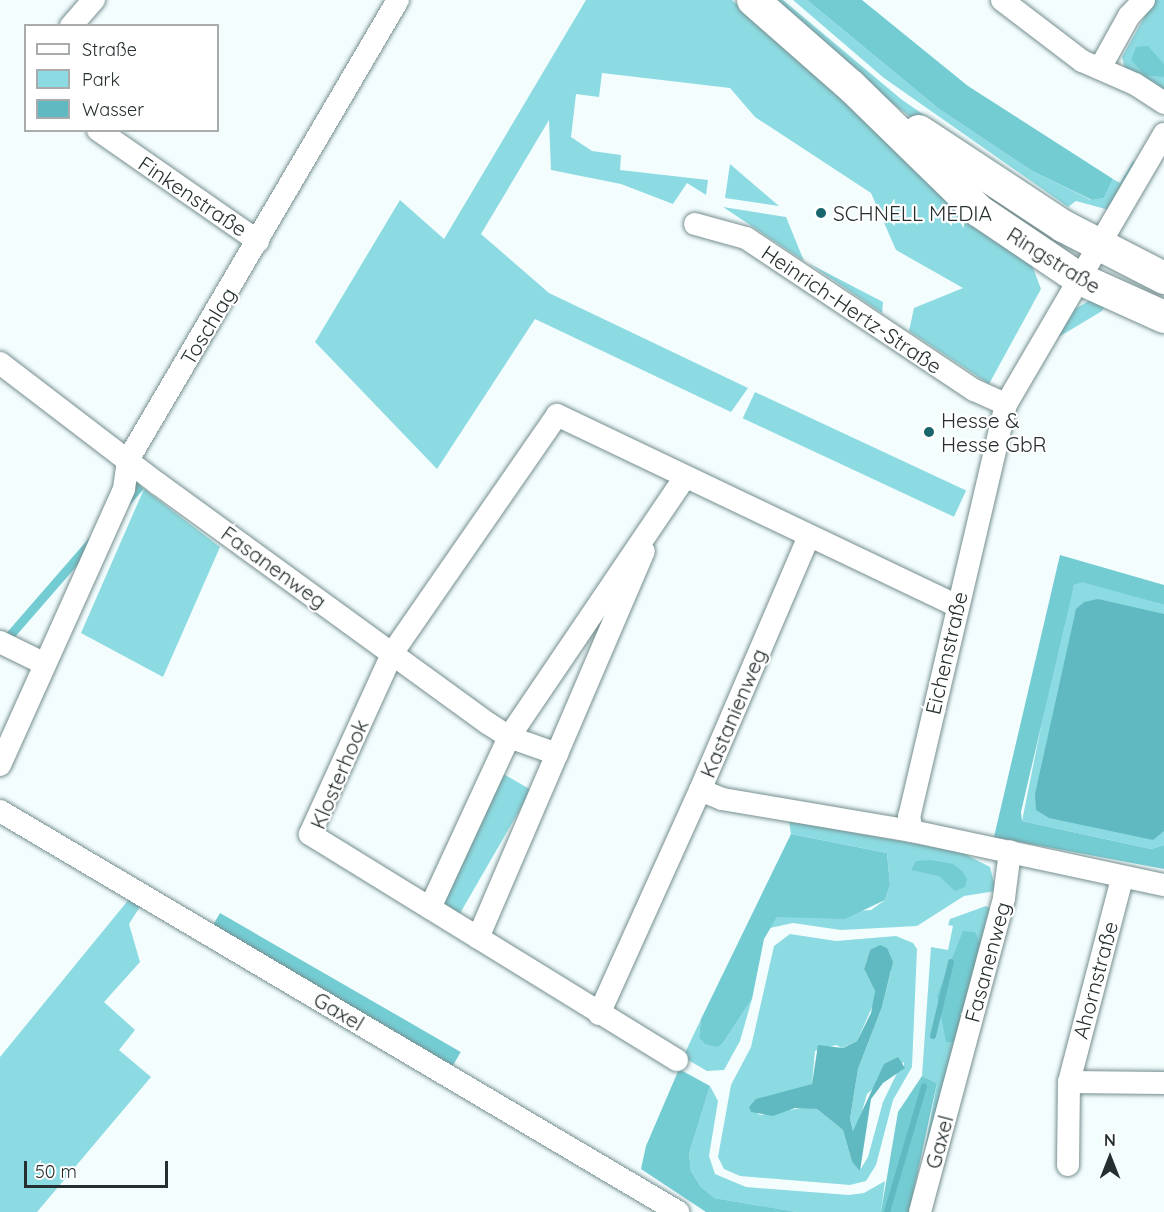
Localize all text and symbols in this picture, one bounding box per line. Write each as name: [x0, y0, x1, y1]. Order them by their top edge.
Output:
legend: [24, 24, 219, 132]
text: Straße: [82, 38, 137, 61]
text: Park: [82, 68, 120, 91]
text: Wasser: [82, 98, 144, 121]
street label: Finkenstraße: [134, 150, 252, 242]
place label: SCHNELL MEDIA: [833, 200, 992, 226]
marker: SCHNELL MEDIA: [814, 206, 828, 220]
street label: Ringstraße: [1002, 221, 1106, 299]
street label: Heinrich-Hertz-Straße: [757, 239, 947, 379]
street label: Toschlag: [175, 283, 241, 369]
place label: Hesse & Hesse GbR: [941, 407, 1047, 457]
marker: Hesse & Hesse GbR: [922, 425, 936, 439]
street label: Fasanenweg: [217, 520, 331, 614]
street label: Eichenstraße: [920, 589, 972, 717]
street label: Kastanienweg: [694, 645, 772, 781]
street label: Klosterhook: [305, 715, 373, 833]
street label: Fasanenweg: [959, 899, 1015, 1025]
street label: Ahornstraße: [1067, 919, 1123, 1041]
street label: Gaxel: [309, 986, 369, 1036]
street label: Gaxel: [920, 1113, 958, 1171]
north arrow: [1080, 1128, 1140, 1188]
text: N: [1104, 1130, 1116, 1150]
scale bar: [27, 1149, 171, 1187]
text: 50 m: [35, 1160, 77, 1183]

